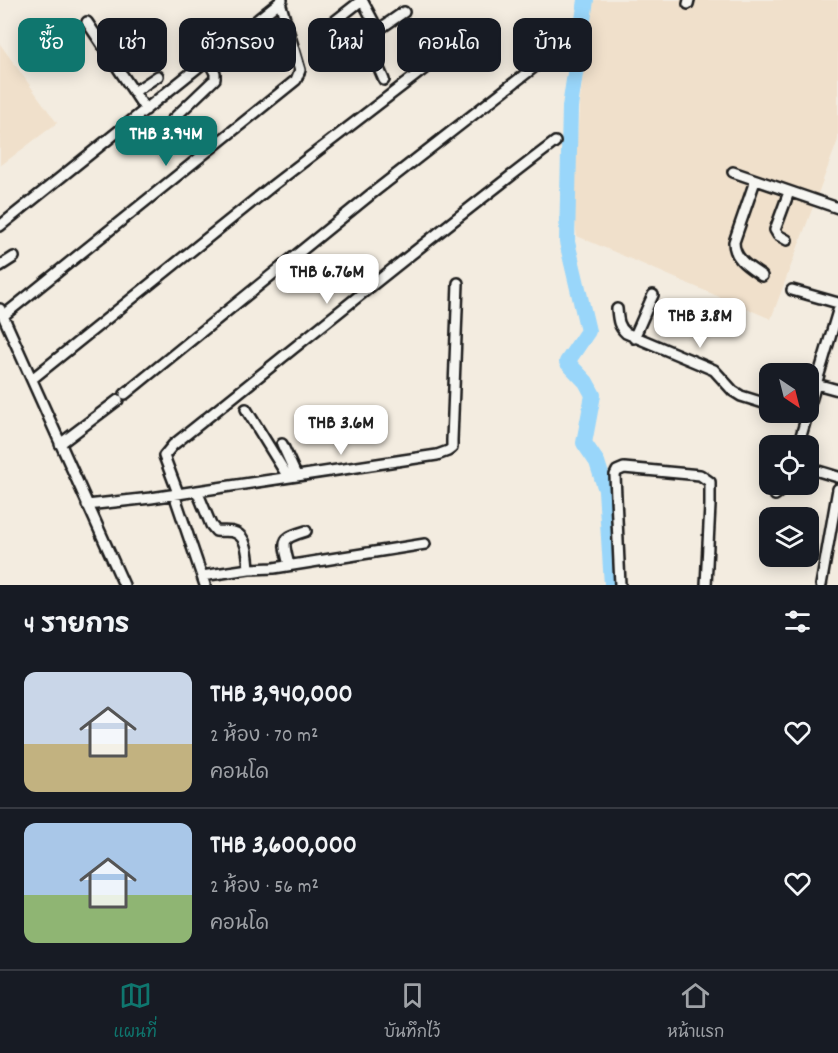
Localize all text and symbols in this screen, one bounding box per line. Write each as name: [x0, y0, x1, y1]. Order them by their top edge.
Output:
chip: ซื้อ: [18, 18, 85, 72]
chip: เช่า: [97, 18, 167, 72]
chip: ตัวกรอง: [179, 18, 296, 72]
chip: ใหม่: [308, 18, 385, 72]
chip: คอนโด: [397, 18, 501, 72]
chip: บ้าน: [513, 18, 592, 72]
pin: THB 3.94M: [97, 116, 235, 167]
text: THB 3.94M: [129, 121, 203, 149]
pin: THB 6.76M: [258, 254, 396, 305]
text: THB 6.76M: [290, 259, 364, 287]
pin: THB 3.8M: [638, 298, 762, 349]
text: THB 3.8M: [668, 303, 732, 331]
north arrow: [759, 363, 819, 423]
map controls: [759, 363, 819, 567]
pin: THB 3.6M: [279, 405, 403, 456]
text: THB 3.6M: [308, 410, 374, 438]
button: locate: [759, 435, 819, 495]
button: layers: [759, 507, 819, 567]
icon: filters: [781, 605, 814, 638]
text: 4 รายการ: [24, 608, 130, 645]
text: THB 3,940,000: [210, 677, 353, 714]
icon: home: [72, 696, 144, 768]
icon: heart: [781, 716, 814, 749]
text: 2 ห้อง · 70 m²: [210, 723, 318, 751]
text: คอนโด: [210, 760, 269, 788]
text: THB 3,600,000: [210, 828, 357, 865]
icon: home: [72, 847, 144, 919]
icon: heart: [781, 867, 814, 900]
text: 2 ห้อง · 56 m²: [210, 874, 319, 902]
text: คอนโด: [210, 911, 269, 939]
tab: แผนที่: [114, 979, 157, 1045]
tab: บันทึกไว้: [384, 979, 440, 1045]
tab: หน้าแรก: [667, 979, 724, 1045]

